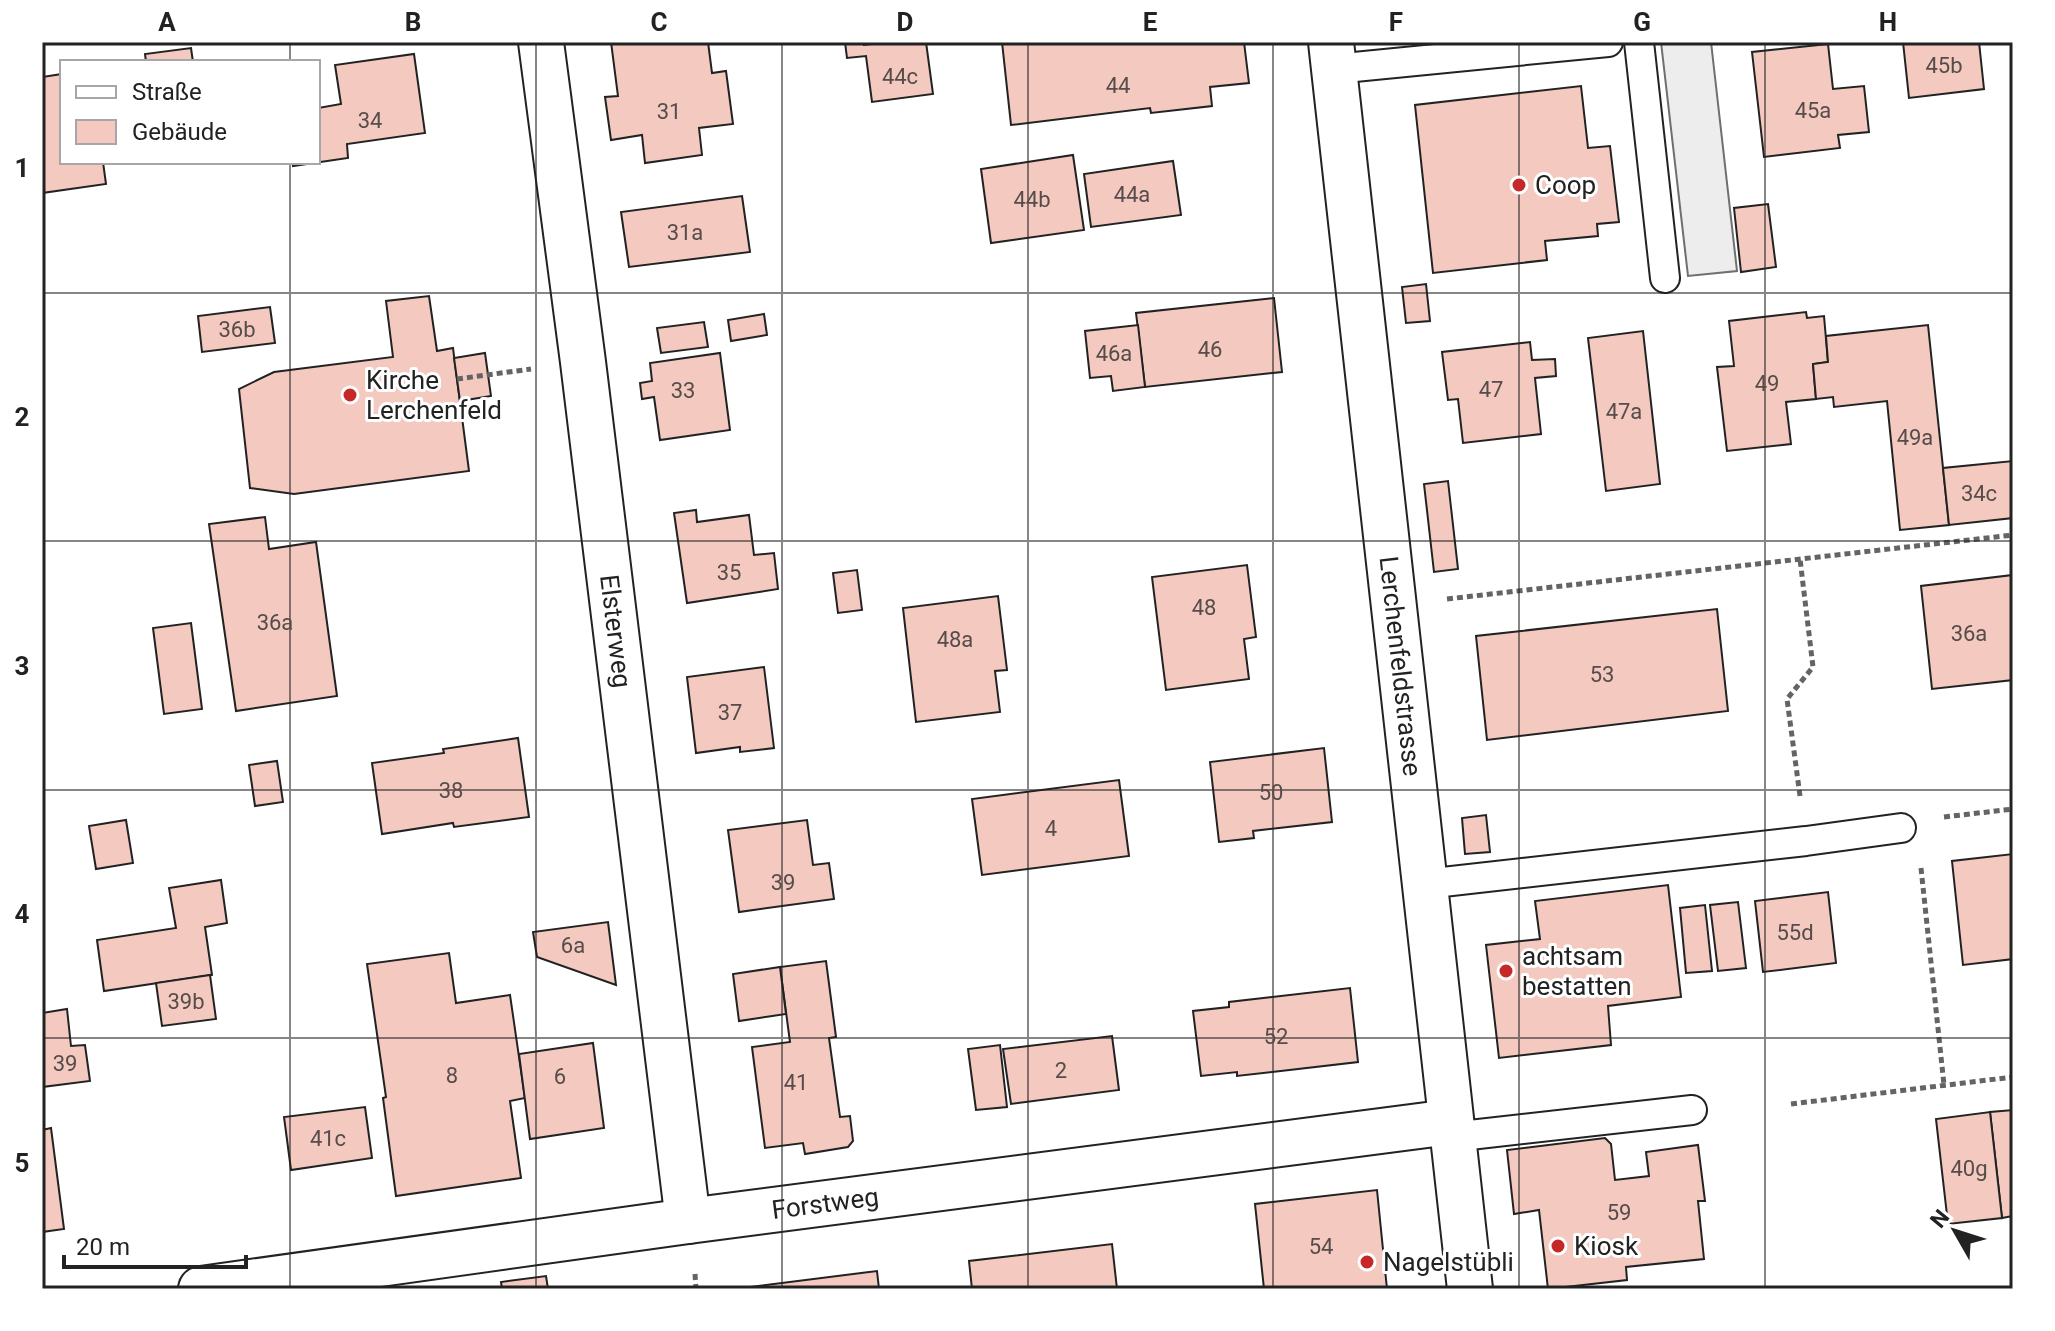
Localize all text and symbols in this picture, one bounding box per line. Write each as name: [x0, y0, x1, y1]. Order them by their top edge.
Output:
text: A: [158, 7, 176, 37]
text: B: [405, 7, 421, 37]
text: C: [650, 7, 668, 37]
text: D: [897, 7, 913, 37]
text: E: [1143, 7, 1158, 37]
text: F: [1389, 7, 1403, 37]
text: G: [1633, 7, 1651, 37]
text: H: [1879, 7, 1897, 37]
house number: 45b: [1925, 53, 1963, 78]
legend: [60, 60, 320, 164]
house number: 44c: [882, 64, 918, 89]
house number: 44: [1106, 73, 1130, 98]
text: Straße: [132, 78, 202, 106]
house number: 45a: [1795, 98, 1831, 123]
house number: 31: [657, 99, 681, 124]
house number: 34: [358, 108, 382, 133]
text: Gebäude: [132, 118, 227, 146]
text: 1: [15, 153, 29, 183]
place label: Coop: [1535, 170, 1596, 200]
marker: Coop: [1510, 176, 1528, 194]
house number: 44a: [1114, 182, 1150, 207]
house number: 44b: [1013, 187, 1051, 212]
house number: 31a: [667, 220, 703, 245]
house number: 36b: [218, 317, 256, 342]
house number: 46: [1198, 337, 1222, 362]
house number: 46a: [1096, 341, 1132, 366]
place label: Kirche Lerchenfeld: [366, 365, 502, 425]
house number: 49: [1755, 371, 1779, 396]
house number: 47: [1479, 377, 1503, 402]
house number: 33: [671, 378, 695, 403]
marker: Kirche Lerchenfeld: [341, 386, 359, 404]
house number: 47a: [1606, 399, 1642, 424]
text: 2: [15, 402, 29, 432]
house number: 49a: [1897, 425, 1933, 450]
house number: 34c: [1961, 481, 1997, 506]
street label: Lerchenfeldstrasse: [1373, 555, 1428, 778]
house number: 35: [717, 560, 741, 585]
street label: Elsterweg: [594, 573, 638, 690]
house number: 48: [1192, 595, 1216, 620]
house number: 36a: [257, 610, 293, 635]
house number: 36a: [1951, 621, 1987, 646]
house number: 48a: [937, 627, 973, 652]
text: 3: [15, 651, 29, 681]
house number: 53: [1590, 662, 1614, 687]
house number: 37: [718, 700, 742, 725]
house number: 38: [439, 778, 463, 803]
house number: 50: [1259, 780, 1283, 805]
house number: 4: [1045, 816, 1057, 841]
house number: 39: [771, 870, 795, 895]
text: 4: [15, 899, 30, 929]
house number: 55d: [1776, 920, 1814, 945]
house number: 6a: [561, 933, 585, 958]
place label: achtsam bestatten: [1522, 941, 1632, 1001]
marker: achtsam bestatten: [1497, 962, 1515, 980]
house number: 39b: [167, 989, 205, 1014]
house number: 52: [1264, 1024, 1288, 1049]
house number: 39: [53, 1051, 77, 1076]
house number: 2: [1055, 1058, 1067, 1083]
house number: 8: [446, 1063, 458, 1088]
house number: 6: [554, 1064, 566, 1089]
house number: 41: [784, 1070, 808, 1095]
house number: 41c: [310, 1126, 346, 1151]
text: 5: [15, 1148, 29, 1178]
house number: 40g: [1950, 1156, 1988, 1181]
street label: Forstweg: [770, 1181, 880, 1225]
north arrow: [1915, 1191, 1995, 1271]
house number: 59: [1607, 1200, 1631, 1225]
text: N: [1925, 1205, 1954, 1233]
scale bar: [64, 1219, 246, 1269]
place label: Kiosk: [1574, 1231, 1639, 1261]
text: 20 m: [76, 1233, 130, 1261]
house number: 54: [1309, 1234, 1333, 1259]
marker: Kiosk: [1549, 1237, 1567, 1255]
place label: Nagelstübli: [1383, 1247, 1514, 1277]
marker: Nagelstübli: [1358, 1253, 1376, 1271]

